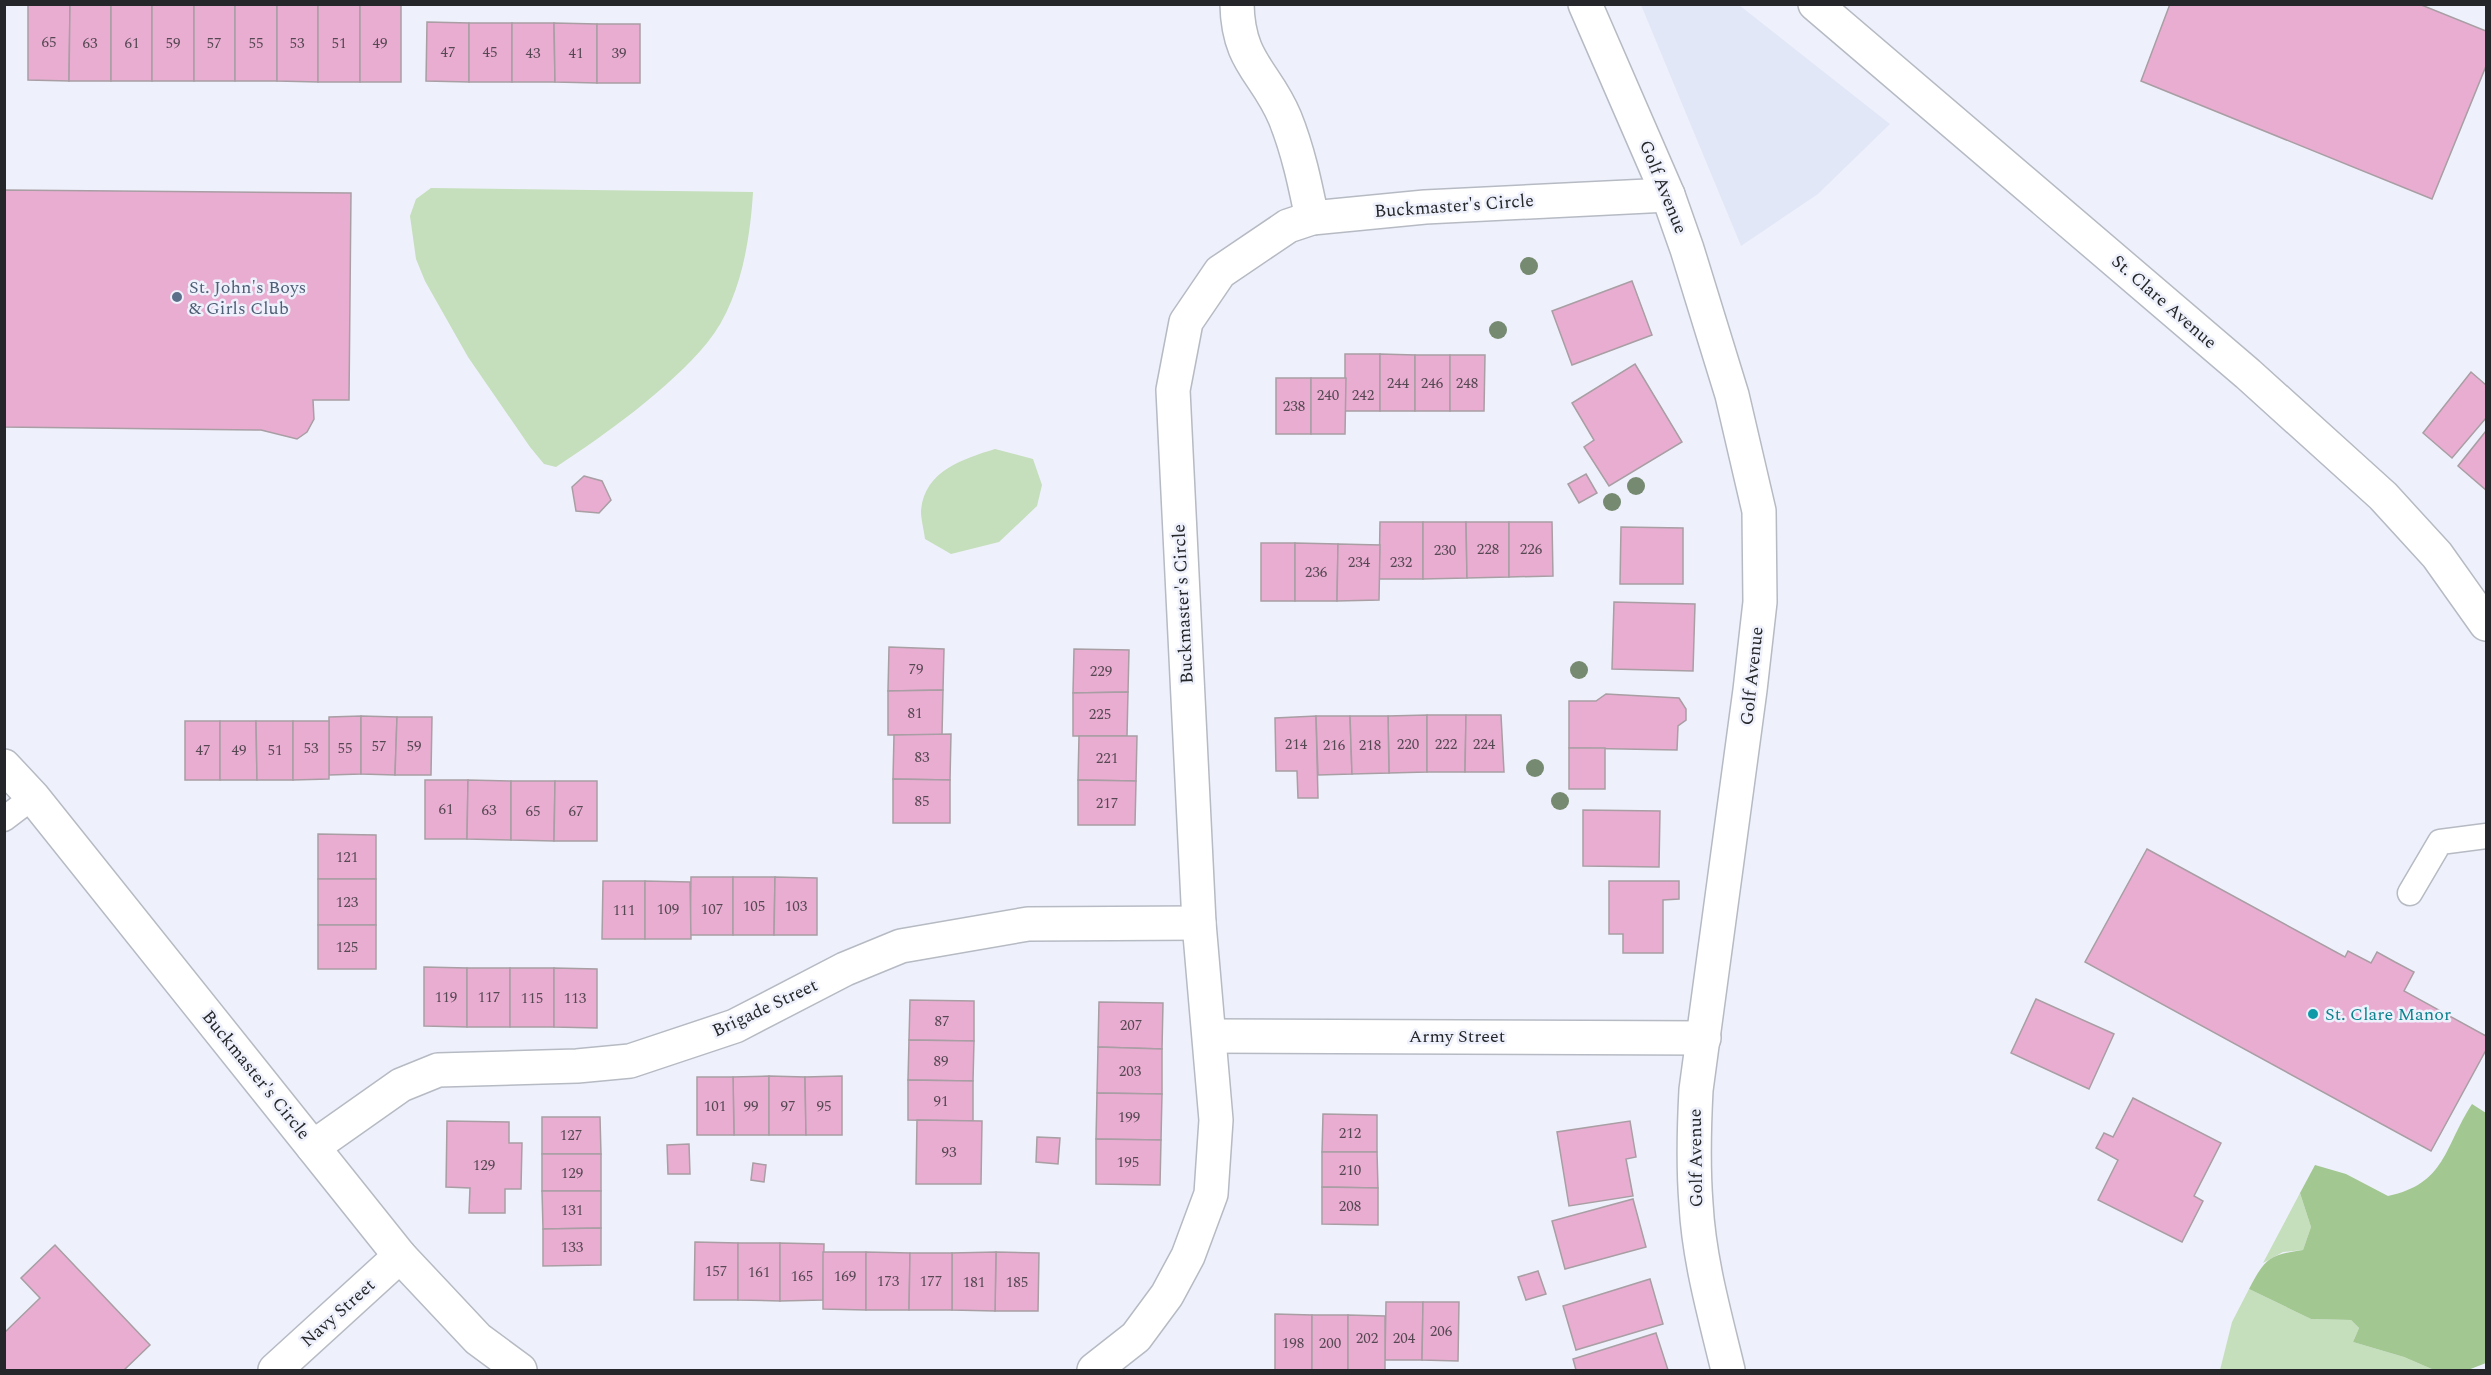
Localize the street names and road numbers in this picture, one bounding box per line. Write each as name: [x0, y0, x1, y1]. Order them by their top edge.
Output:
street label: Golf Avenue: [1632, 136, 1694, 238]
street label: Buckmaster's Circle: [1373, 187, 1535, 225]
street label: St. Clare Avenue: [2105, 248, 2223, 356]
street label: Buckmaster's Circle: [1165, 523, 1201, 685]
street label: Golf Avenue: [1733, 625, 1771, 727]
street label: Brigade Street: [708, 972, 822, 1044]
street label: Buckmaster's Circle: [195, 1004, 317, 1146]
street label: Army Street: [1409, 1023, 1505, 1050]
street label: Golf Avenue: [1682, 1108, 1710, 1208]
street label: Navy Street: [295, 1272, 381, 1354]

